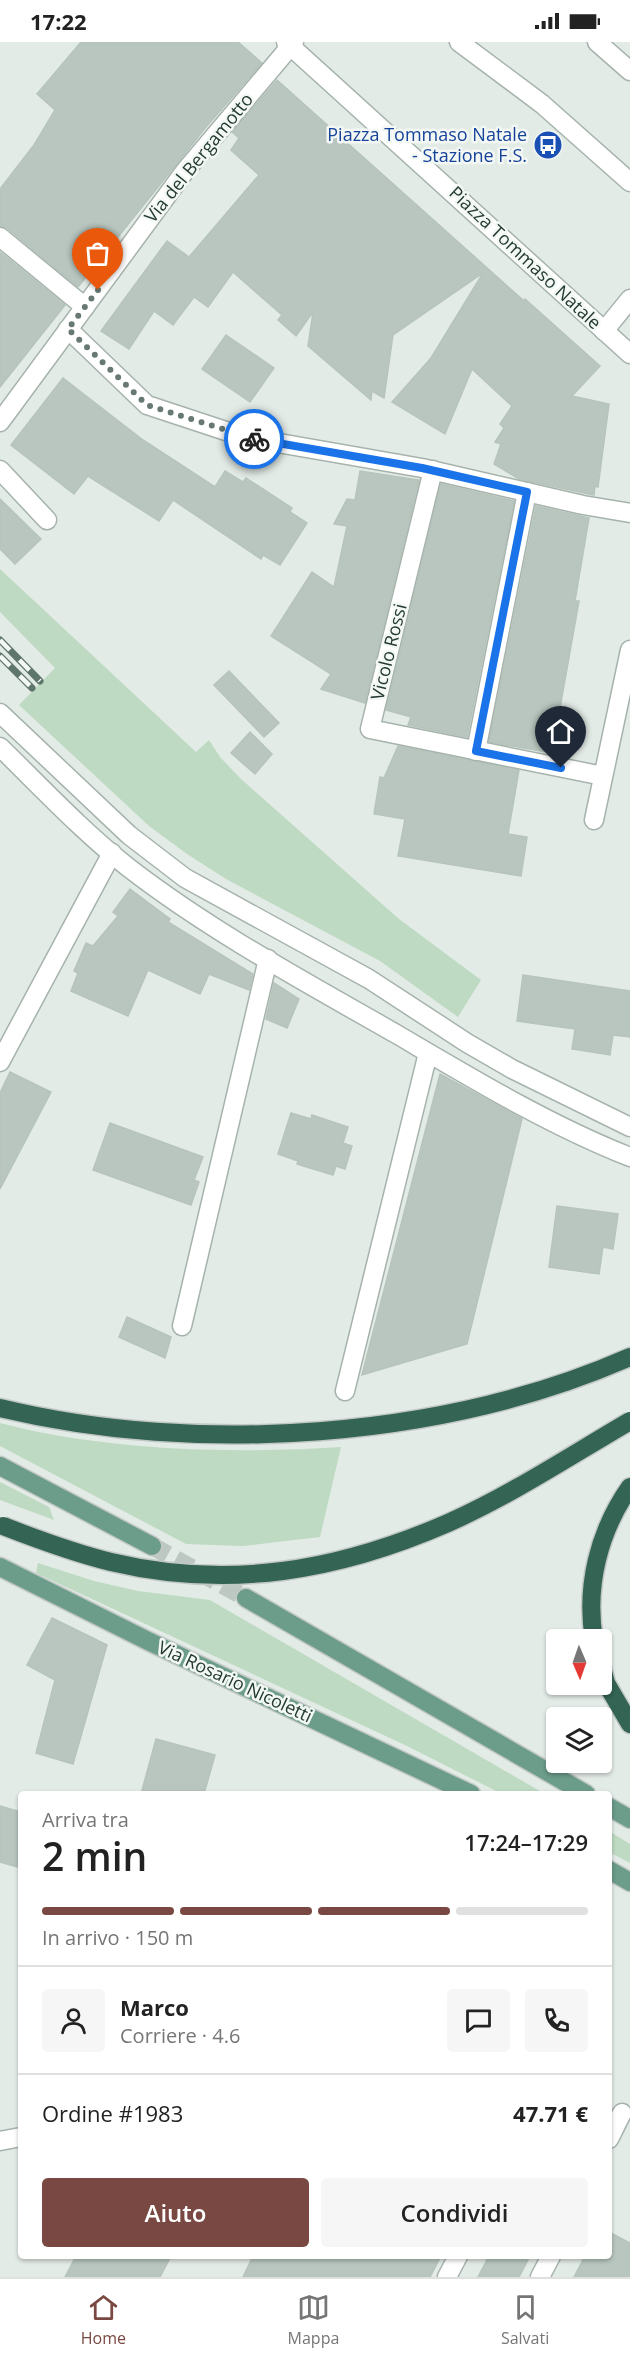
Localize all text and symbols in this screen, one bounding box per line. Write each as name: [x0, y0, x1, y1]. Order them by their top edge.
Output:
text: 17:22: [30, 6, 87, 36]
street label: Via del Bergamotto: [138, 88, 258, 227]
place label: Piazza Tommaso Natale - Stazione F.S.: [327, 122, 527, 167]
bus stop icon: Piazza Tommaso Natale - Stazione F.S.: [532, 129, 564, 161]
street label: Piazza Tommaso Natale: [444, 180, 607, 334]
pin: [72, 228, 123, 290]
icon: bag: [81, 237, 114, 270]
courier: [224, 409, 284, 469]
icon: bike: [238, 423, 271, 456]
street label: Vicolo Rossi: [364, 601, 412, 702]
pin: [535, 706, 586, 768]
icon: home: [544, 715, 577, 748]
north arrow: [546, 1629, 612, 1695]
map controls: [546, 1629, 612, 1773]
street label: Via Rosario Nicoletti: [154, 1635, 316, 1727]
button: layers: [546, 1707, 612, 1773]
text: Arriva tra: [42, 1806, 129, 1833]
text: 17:24–17:29: [464, 1827, 588, 1857]
text: 2 min: [42, 1829, 147, 1882]
text: In arrivo · 150 m: [42, 1924, 193, 1951]
button: person: [42, 1989, 105, 2052]
button: chat: [447, 1989, 510, 2052]
button: phone: [525, 1989, 588, 2052]
text: Marco: [120, 1992, 189, 2022]
text: Corriere · 4.6: [120, 2022, 240, 2049]
text: Ordine #1983: [42, 2098, 183, 2128]
text: 47.71 €: [513, 2098, 588, 2128]
button: Aiuto: [42, 2178, 309, 2247]
button: Condividi: [321, 2178, 588, 2247]
tab: Home: [81, 2291, 126, 2349]
tab: Mappa: [288, 2291, 339, 2349]
tab: Salvati: [501, 2291, 549, 2349]

